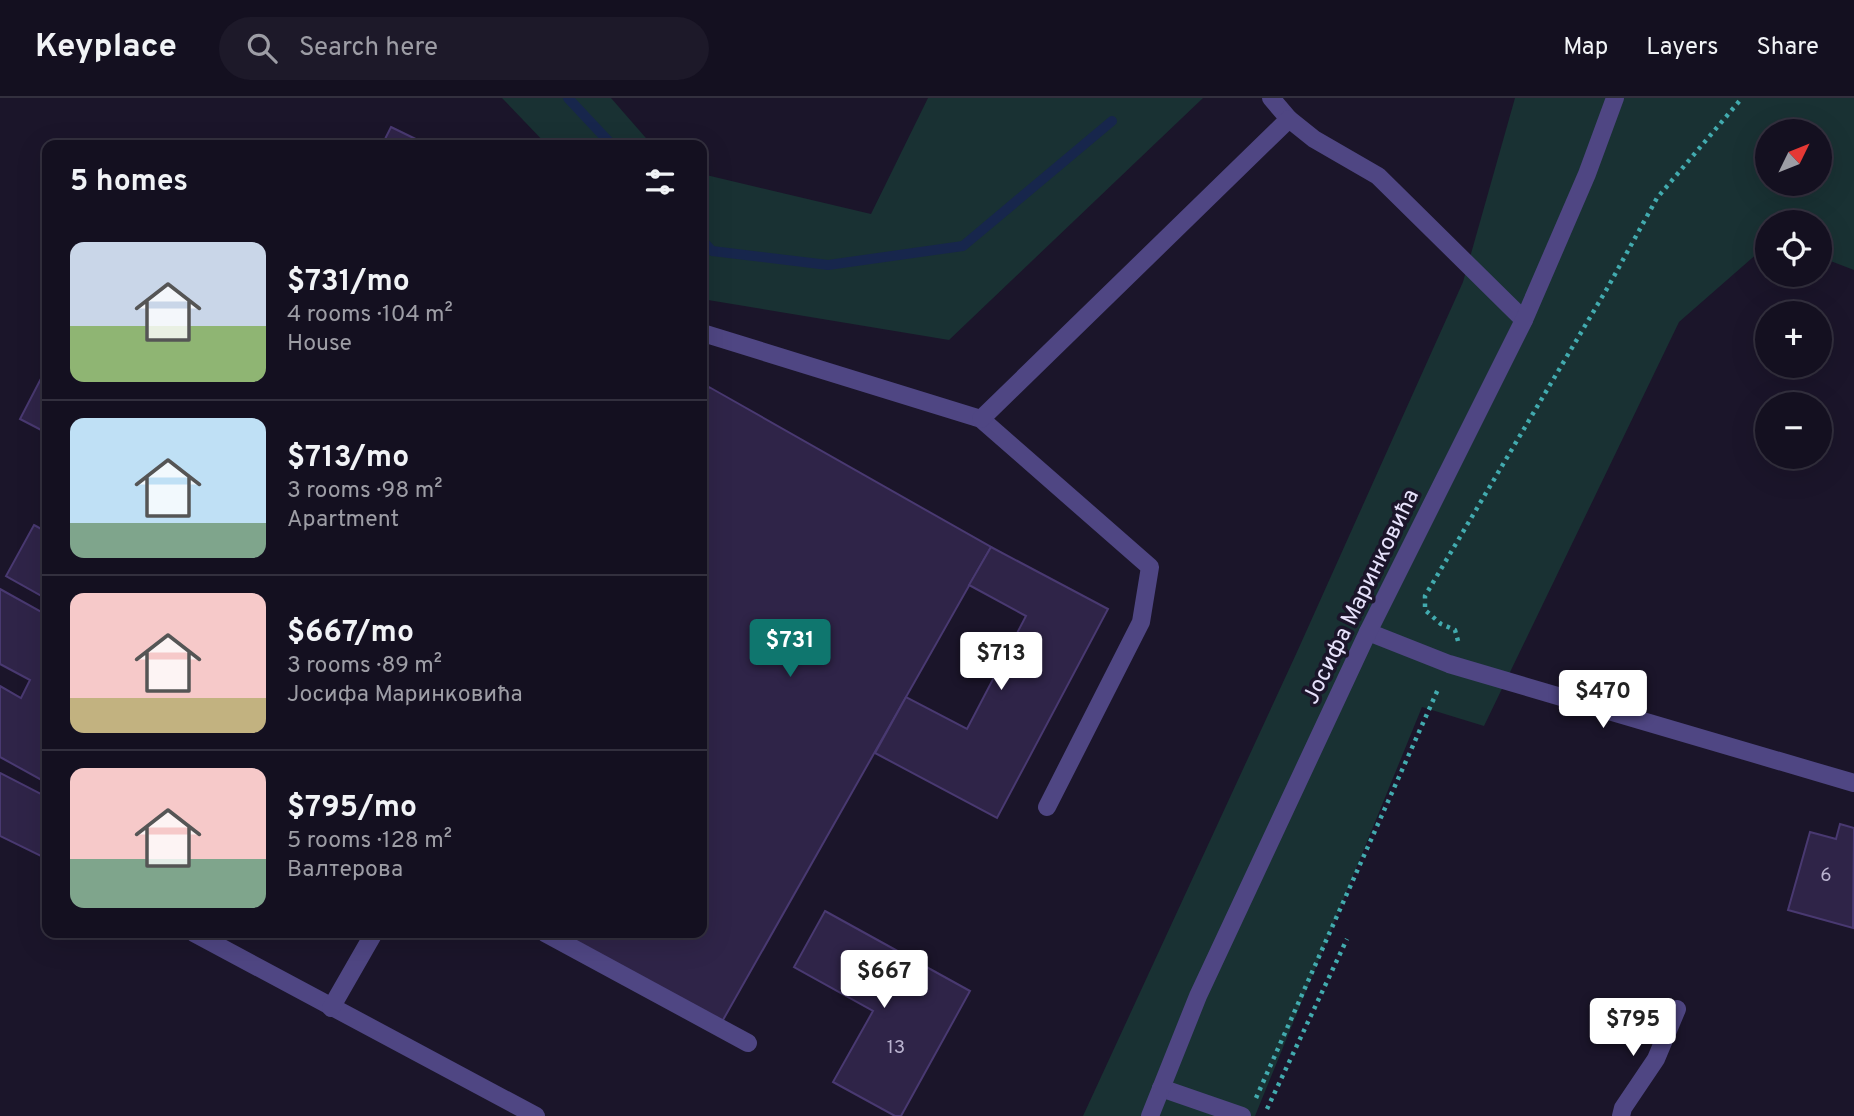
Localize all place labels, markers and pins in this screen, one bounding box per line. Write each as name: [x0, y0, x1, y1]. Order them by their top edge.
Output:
pin: $731: [749, 620, 831, 679]
pin: $713: [960, 632, 1042, 692]
pin: $470: [1562, 670, 1644, 730]
pin: $667: [843, 950, 925, 1010]
pin: $795: [1592, 998, 1674, 1058]

